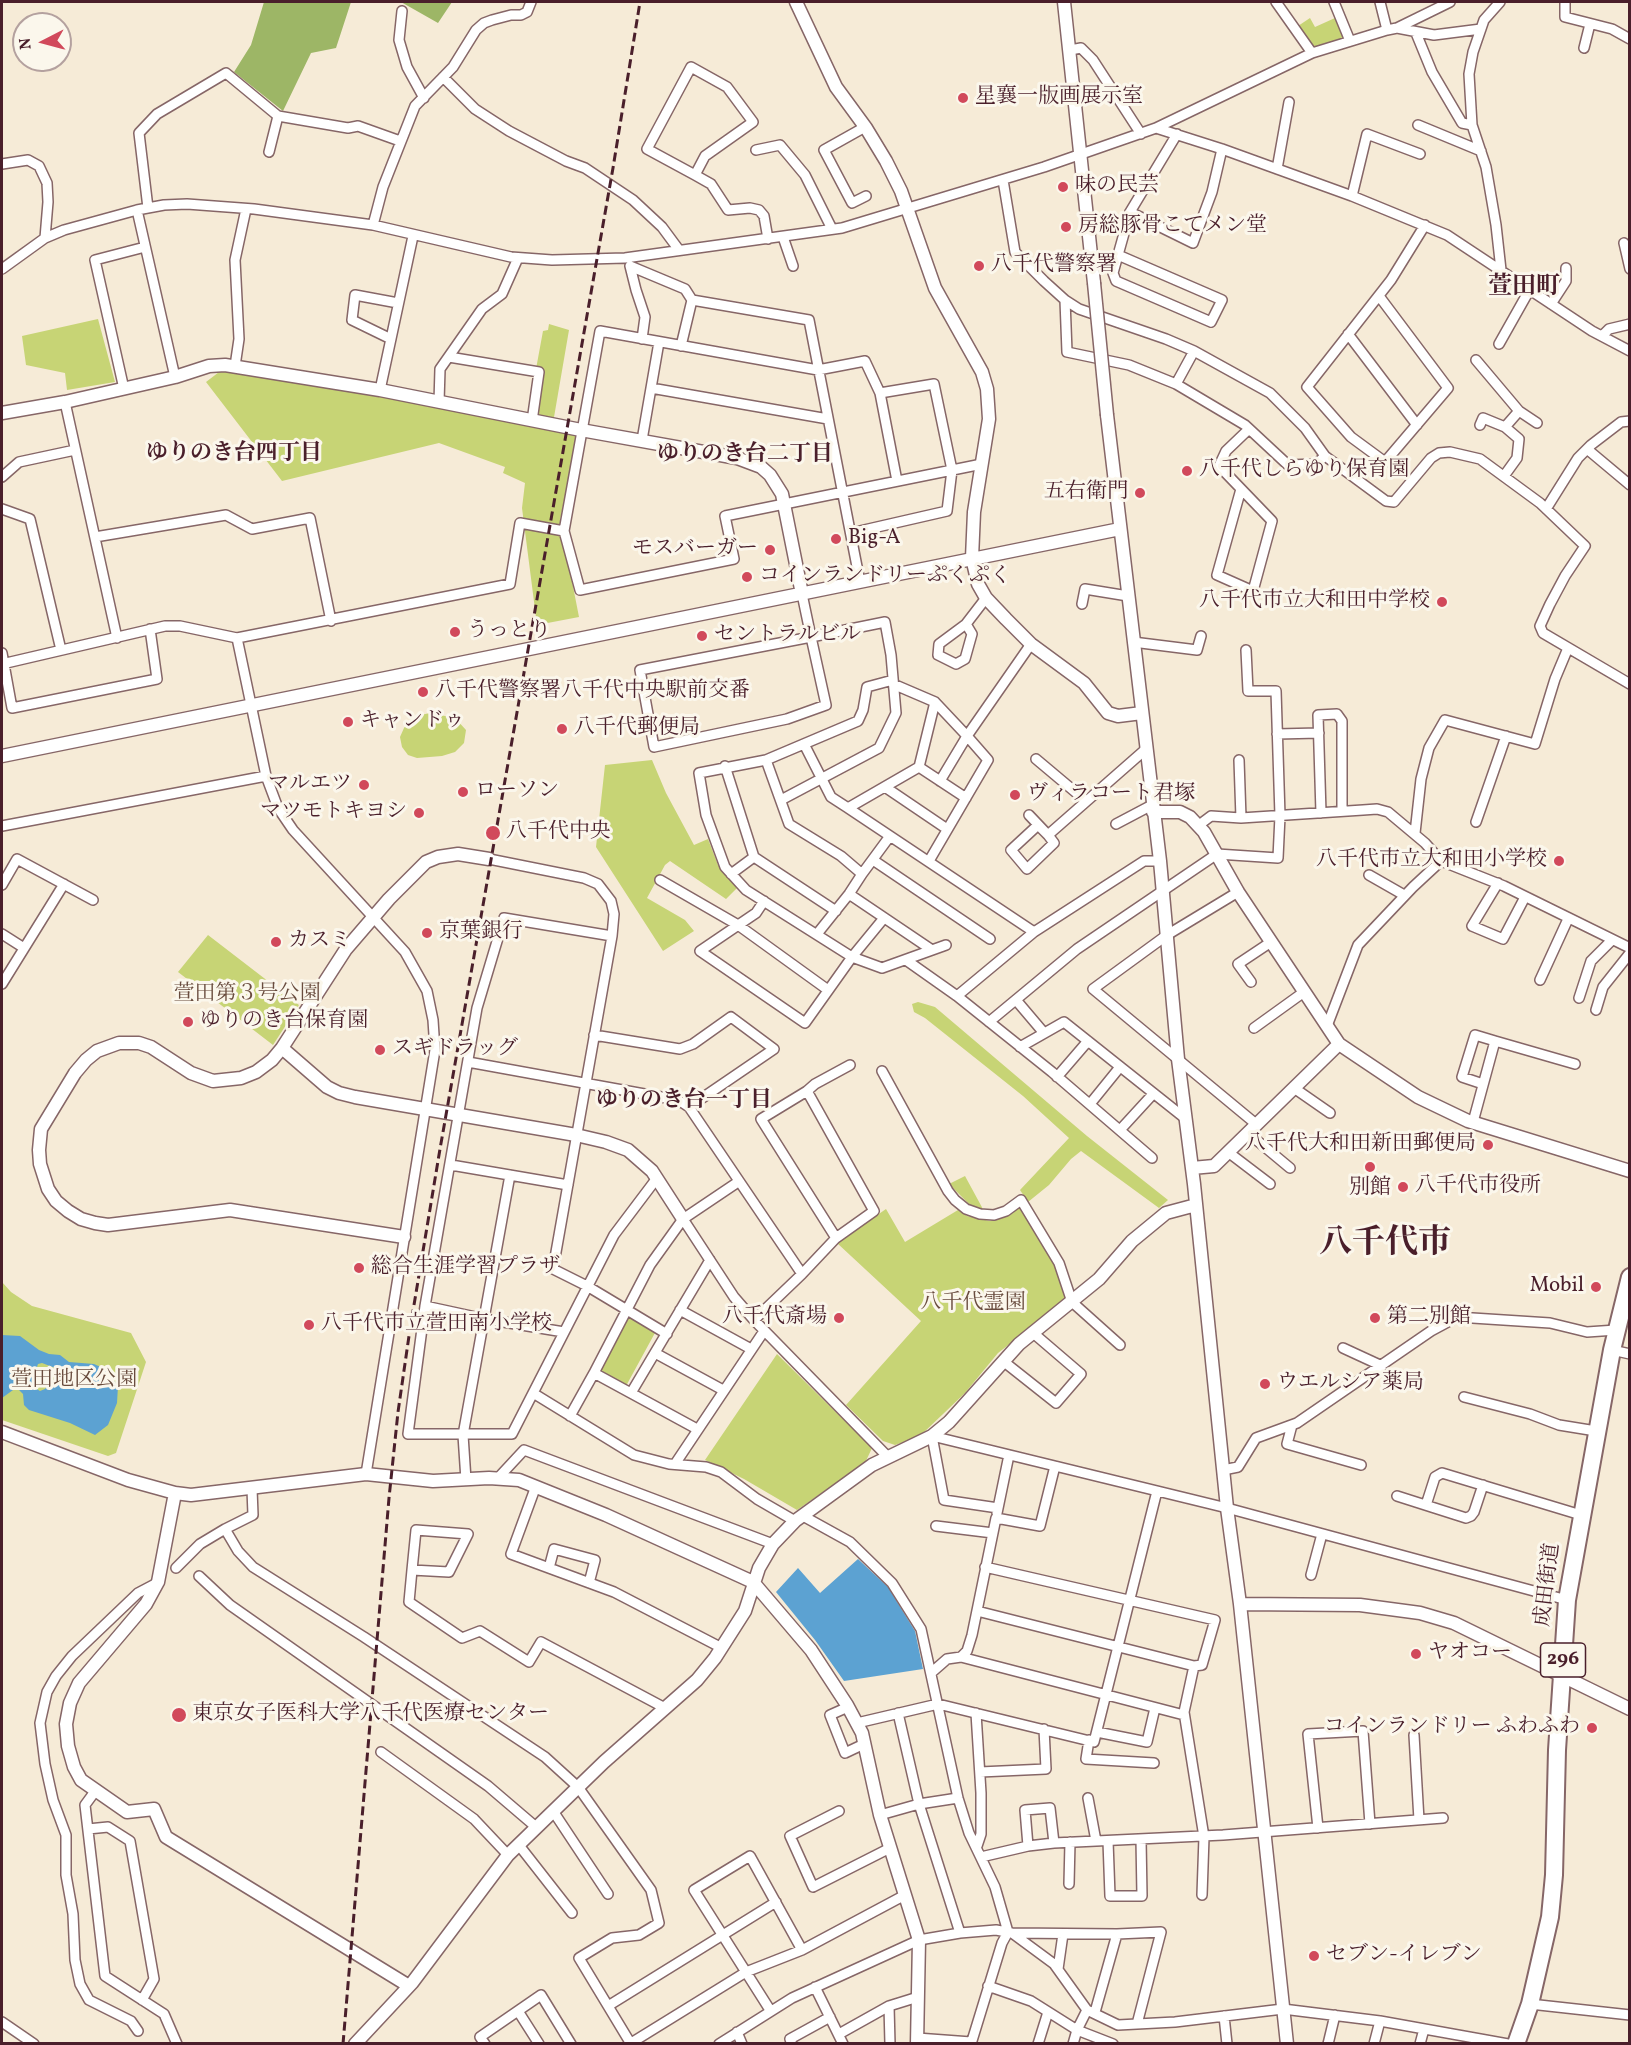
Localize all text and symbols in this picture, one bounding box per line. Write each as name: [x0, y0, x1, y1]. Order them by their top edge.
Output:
north arrow: [12, 12, 72, 72]
text: N: [15, 37, 38, 51]
place label: 星襄一版画展示室: [975, 85, 1143, 111]
marker: 星襄一版画展示室: [956, 91, 970, 105]
place label: 味の民芸: [1075, 174, 1159, 200]
marker: 味の民芸: [1056, 180, 1070, 194]
place label: 房総豚骨こてメン堂: [1078, 214, 1267, 240]
marker: 房総豚骨こてメン堂: [1059, 220, 1073, 234]
place label: 八千代警察署: [991, 253, 1117, 279]
marker: 八千代警察署: [972, 259, 986, 273]
district label: 萱田町: [1488, 275, 1560, 303]
district label: ゆりのき台四丁目: [146, 442, 322, 468]
district label: ゆりのき台二丁目: [657, 443, 833, 469]
place label: 八千代しらゆり保育園: [1199, 458, 1409, 484]
marker: 八千代しらゆり保育園: [1180, 464, 1194, 478]
place label: 五右衛門: [1044, 480, 1128, 506]
marker: 五右衛門: [1133, 486, 1147, 500]
place label: Big-A: [848, 526, 900, 552]
marker: Big-A: [829, 532, 843, 546]
place label: モスバーガー: [632, 537, 758, 563]
marker: モスバーガー: [763, 543, 777, 557]
place label: コインランドリーぷくぷく: [759, 564, 1011, 590]
marker: コインランドリーぷくぷく: [740, 570, 754, 584]
place label: 八千代市立大和田中学校: [1199, 589, 1430, 615]
marker: 八千代市立大和田中学校: [1435, 595, 1449, 609]
place label: うっとり: [467, 619, 551, 645]
place label: セントラルビル: [714, 623, 861, 649]
marker: うっとり: [448, 625, 462, 639]
marker: セントラルビル: [695, 629, 709, 643]
place label: 八千代警察署八千代中央駅前交番: [435, 679, 750, 705]
marker: 八千代警察署八千代中央駅前交番: [416, 685, 430, 699]
place label: キャンドゥ: [360, 709, 465, 735]
marker: キャンドゥ: [341, 715, 355, 729]
place label: 八千代郵便局: [574, 716, 700, 742]
marker: 八千代郵便局: [555, 722, 569, 736]
place label: マルエツ: [268, 772, 352, 798]
marker: マルエツ: [357, 778, 371, 792]
place label: ローソン: [475, 779, 559, 805]
place label: ヴィラコート君塚: [1027, 782, 1195, 808]
marker: ローソン: [456, 785, 470, 799]
marker: ヴィラコート君塚: [1008, 788, 1022, 802]
place label: マツモトキヨシ: [260, 800, 407, 826]
marker: マツモトキヨシ: [412, 806, 426, 820]
place label: 八千代中央: [506, 820, 611, 846]
marker: 八千代中央: [484, 824, 502, 842]
place label: 八千代市立大和田小学校: [1316, 848, 1547, 874]
marker: 八千代市立大和田小学校: [1552, 854, 1566, 868]
place label: 京葉銀行: [439, 920, 523, 946]
marker: 京葉銀行: [420, 926, 434, 940]
place label: カスミ: [288, 929, 351, 955]
marker: カスミ: [269, 935, 283, 949]
park label: 萱田第３号公園: [174, 982, 320, 1008]
place label: ゆりのき台保育園: [200, 1009, 368, 1035]
marker: ゆりのき台保育園: [181, 1015, 195, 1029]
place label: スギドラッグ: [392, 1037, 518, 1063]
marker: スギドラッグ: [373, 1043, 387, 1057]
district label: ゆりのき台一丁目: [596, 1089, 772, 1115]
place label: 八千代大和田新田郵便局: [1245, 1132, 1476, 1158]
marker: 八千代大和田新田郵便局: [1481, 1138, 1495, 1152]
marker: 別館: [1363, 1160, 1377, 1174]
place label: 八千代市役所: [1415, 1174, 1541, 1200]
place label: 別館: [1349, 1176, 1391, 1202]
marker: 八千代市役所: [1396, 1180, 1410, 1194]
district label: 八千代市: [1319, 1226, 1451, 1266]
place label: 総合生涯学習プラザ: [371, 1255, 560, 1281]
marker: 総合生涯学習プラザ: [352, 1261, 366, 1275]
place label: Mobil: [1530, 1274, 1584, 1300]
marker: Mobil: [1589, 1280, 1603, 1294]
park label: 八千代霊園: [921, 1291, 1025, 1317]
place label: 八千代斎場: [722, 1305, 827, 1331]
place label: 第二別館: [1387, 1305, 1471, 1331]
marker: 八千代斎場: [832, 1311, 846, 1325]
marker: 第二別館: [1368, 1311, 1382, 1325]
place label: 八千代市立萱田南小学校: [321, 1312, 552, 1338]
marker: 八千代市立萱田南小学校: [302, 1318, 316, 1332]
park label: 萱田地区公園: [11, 1368, 137, 1394]
place label: ウエルシア薬局: [1277, 1371, 1424, 1397]
marker: ウエルシア薬局: [1258, 1377, 1272, 1391]
street label: 成田街道: [1531, 1542, 1567, 1628]
place label: ヤオコー: [1428, 1641, 1512, 1667]
road number: 296: [1540, 1643, 1586, 1677]
marker: ヤオコー: [1409, 1647, 1423, 1661]
place label: 東京女子医科大学八千代医療センター: [192, 1702, 549, 1728]
marker: 東京女子医科大学八千代医療センター: [170, 1706, 188, 1724]
place label: コインランドリー ふわふわ: [1324, 1715, 1580, 1741]
marker: コインランドリー ふわふわ: [1585, 1721, 1599, 1735]
place label: セブン-イレブン: [1326, 1943, 1482, 1969]
marker: セブン-イレブン: [1307, 1949, 1321, 1963]

